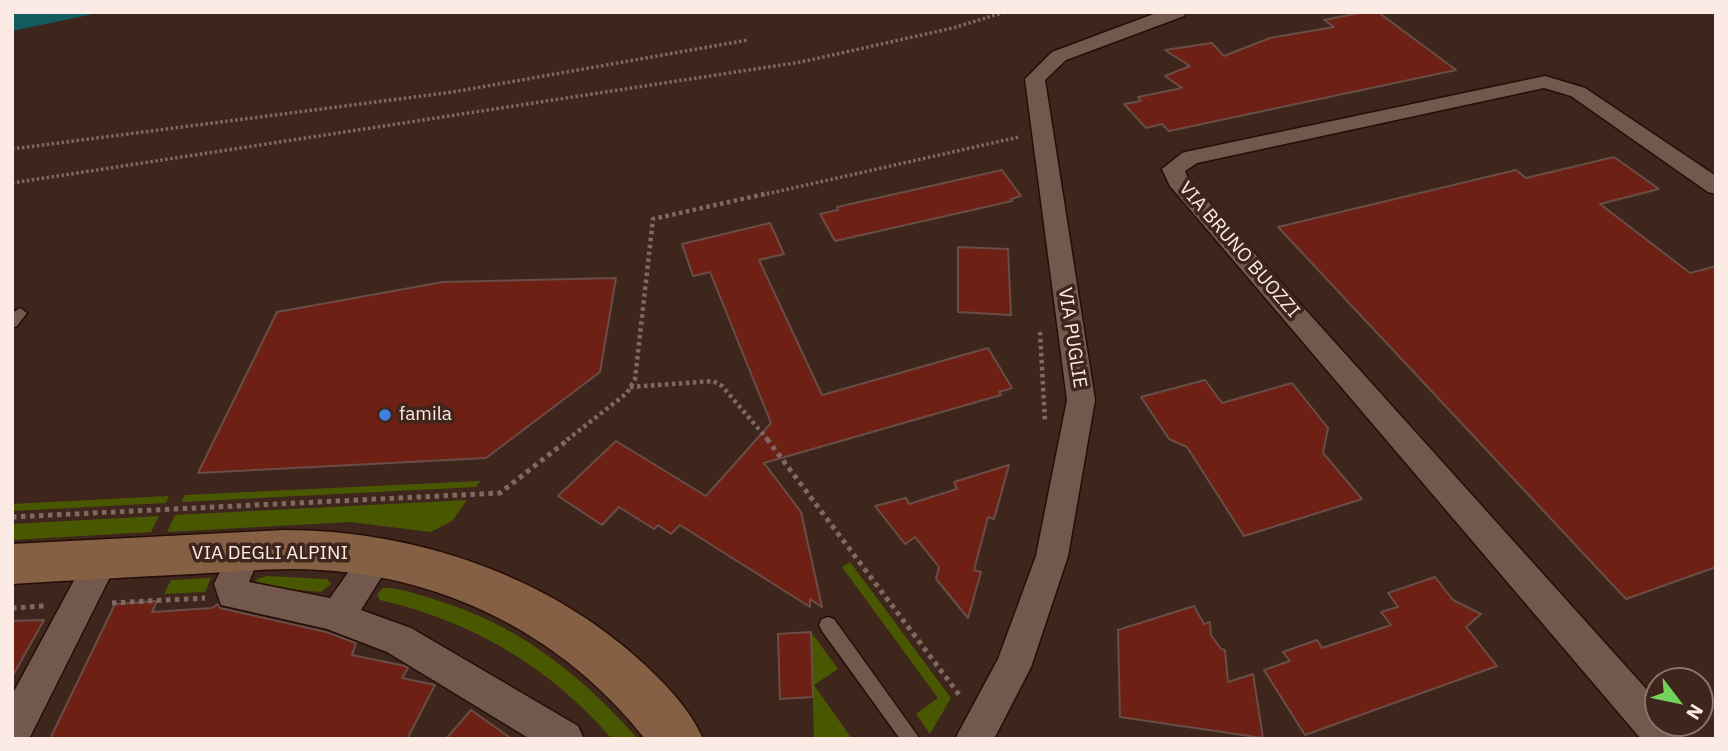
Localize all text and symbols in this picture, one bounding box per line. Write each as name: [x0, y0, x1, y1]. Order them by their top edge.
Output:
street label: VIA BRUNO BUOZZI: [1174, 177, 1304, 323]
street label: VIA PUGLIE: [1053, 286, 1091, 390]
place label: famila: [399, 404, 452, 426]
marker: famila: [377, 407, 393, 423]
street label: VIA DEGLI ALPINI: [192, 543, 348, 565]
north arrow: [1644, 667, 1714, 737]
text: N: [1681, 700, 1709, 724]

